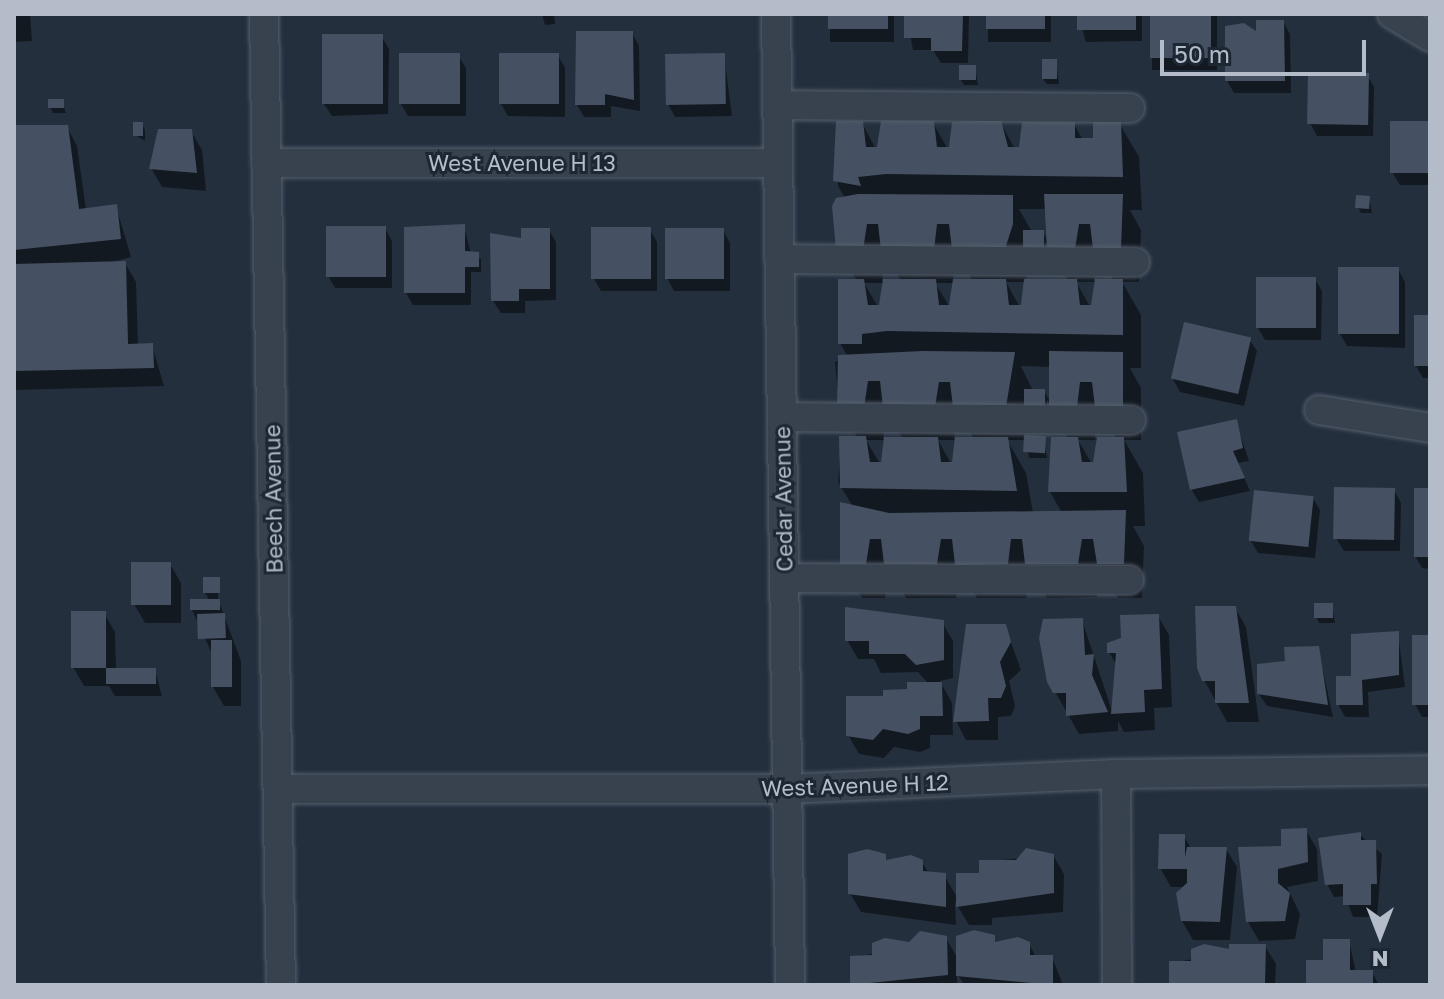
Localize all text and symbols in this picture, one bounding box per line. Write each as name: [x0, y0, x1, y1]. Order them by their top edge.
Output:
scale bar: [1164, 24, 1370, 74]
text: 50 m: [1174, 39, 1230, 68]
street label: West Avenue H 13: [428, 150, 616, 176]
street label: Beech Avenue: [259, 424, 287, 574]
street label: Cedar Avenue: [769, 426, 797, 572]
street label: West Avenue H 12: [761, 769, 949, 801]
north arrow: [1340, 895, 1420, 975]
text: N: [1372, 946, 1388, 973]

